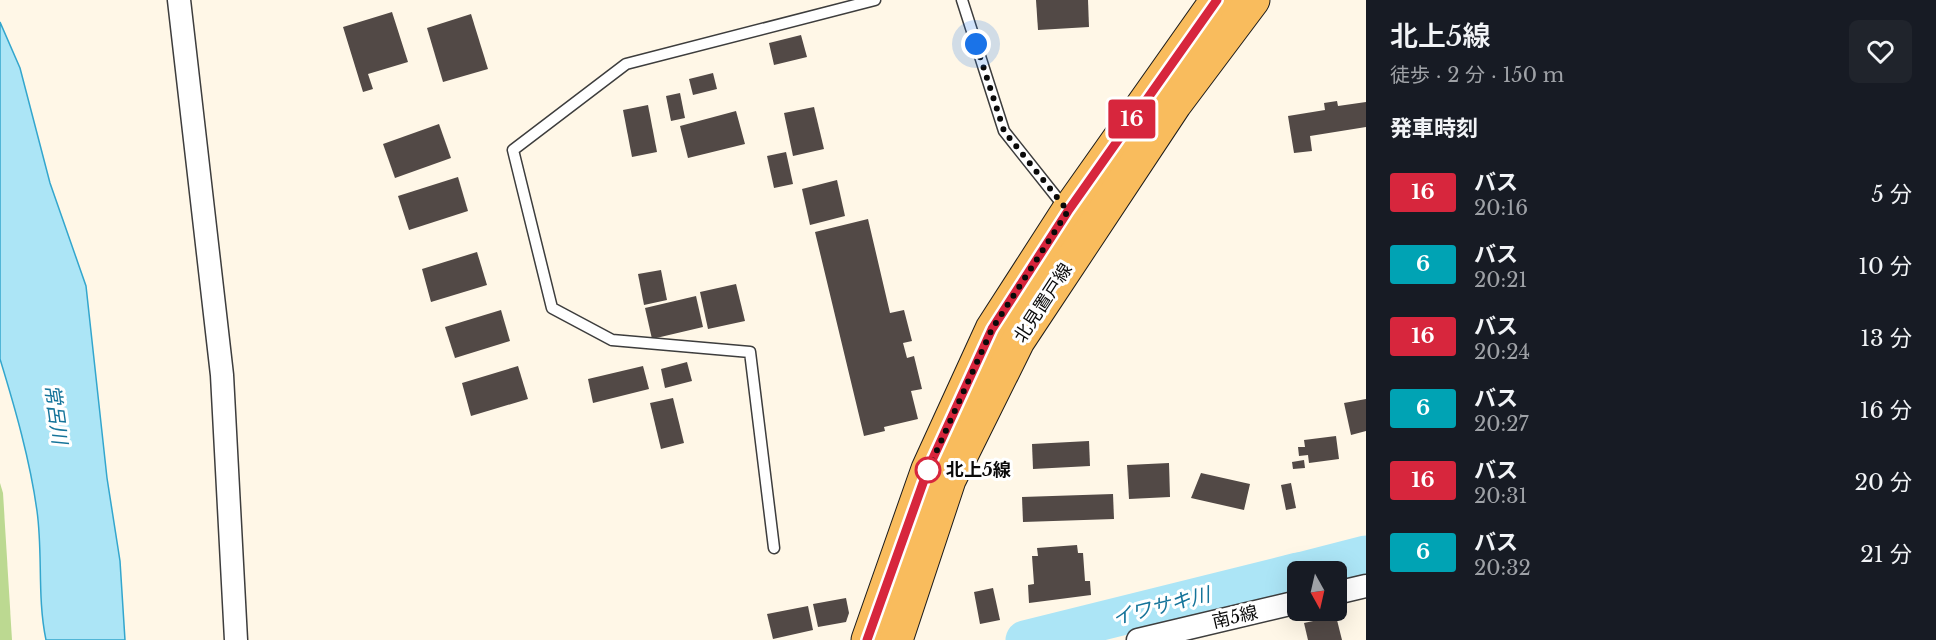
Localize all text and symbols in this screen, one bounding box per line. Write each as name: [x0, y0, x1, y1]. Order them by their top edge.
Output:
text: 北上5線: [1390, 19, 1490, 54]
button: heart: [1849, 20, 1912, 83]
your location: [961, 29, 991, 59]
text: 徒歩 · 2 分 · 150 m: [1390, 63, 1564, 87]
line badge: 16: [1105, 100, 1159, 138]
text: 16: [1120, 106, 1144, 132]
text: 発車時刻: [1390, 115, 1478, 142]
text: バス: [1474, 169, 1518, 196]
text: 16: [1411, 179, 1435, 205]
text: 5 分: [1871, 181, 1912, 208]
text: 20:16: [1474, 196, 1528, 220]
text: バス: [1474, 241, 1518, 268]
text: 6: [1416, 251, 1430, 277]
text: 10 分: [1858, 253, 1912, 280]
street label: 北見置戸線: [1009, 259, 1077, 347]
text: 20:21: [1474, 268, 1528, 292]
text: バス: [1474, 313, 1518, 340]
text: 16: [1411, 323, 1435, 349]
text: 13 分: [1860, 325, 1912, 352]
text: 20:24: [1474, 340, 1530, 364]
water label: 常呂川: [40, 383, 72, 447]
text: バス: [1474, 385, 1518, 412]
text: 6: [1416, 395, 1430, 421]
text: 16 分: [1860, 397, 1912, 424]
text: 20:27: [1474, 412, 1529, 436]
marker: 北上5線: [915, 457, 941, 483]
text: バス: [1474, 457, 1518, 484]
place label: 北上5線: [946, 459, 1011, 481]
text: 16: [1411, 467, 1435, 493]
text: 20 分: [1854, 469, 1912, 496]
text: 20:31: [1474, 484, 1528, 508]
text: バス: [1474, 529, 1518, 556]
text: 6: [1416, 539, 1430, 565]
text: 21 分: [1860, 541, 1912, 568]
text: 20:32: [1474, 556, 1531, 580]
north arrow: [1287, 561, 1347, 621]
map controls: [1287, 561, 1347, 621]
water label: イワサキ川: [1110, 582, 1214, 630]
street label: 南5線: [1210, 601, 1260, 633]

